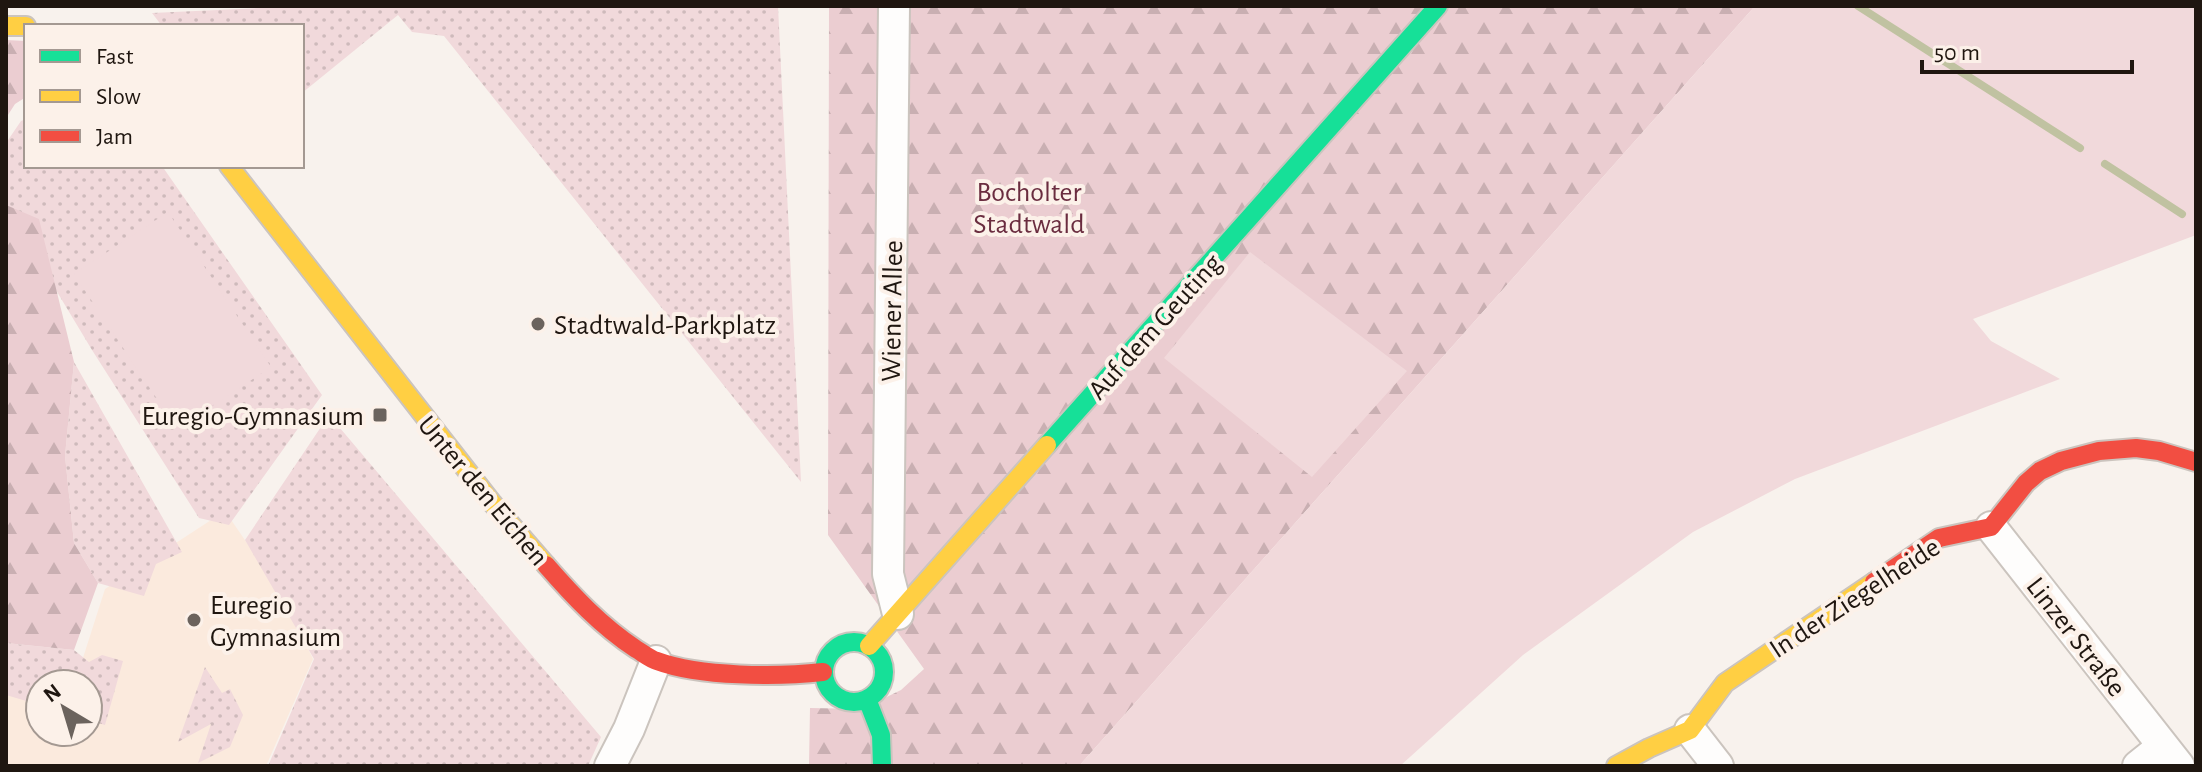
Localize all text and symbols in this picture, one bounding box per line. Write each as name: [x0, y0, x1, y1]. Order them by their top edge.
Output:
legend: [24, 24, 304, 168]
scale bar: [1922, 24, 2132, 74]
text: 50 m: [1934, 41, 1980, 65]
text: Fast: [96, 45, 134, 69]
text: Slow: [96, 85, 141, 109]
text: Jam: [96, 125, 133, 149]
park label: Bocholter Stadtwald: [973, 179, 1085, 239]
street label: Wiener Allee: [878, 240, 908, 382]
street label: Auf dem Geuting: [1083, 249, 1228, 405]
place label: Stadtwald-Parkplatz: [554, 312, 776, 340]
marker: Stadtwald-Parkplatz: [529, 315, 547, 333]
place label: Euregio-Gymnasium: [141, 403, 364, 431]
marker: Euregio-Gymnasium: [371, 406, 389, 424]
street label: Unter den Eichen: [412, 411, 553, 572]
street label: In der Ziegelheide: [1765, 533, 1945, 664]
street label: Linzer Straße: [2020, 572, 2130, 702]
place label: Euregio Gymnasium: [210, 592, 341, 652]
marker: Euregio Gymnasium: [185, 611, 203, 629]
north arrow: [24, 668, 104, 748]
text: N: [40, 680, 65, 706]

